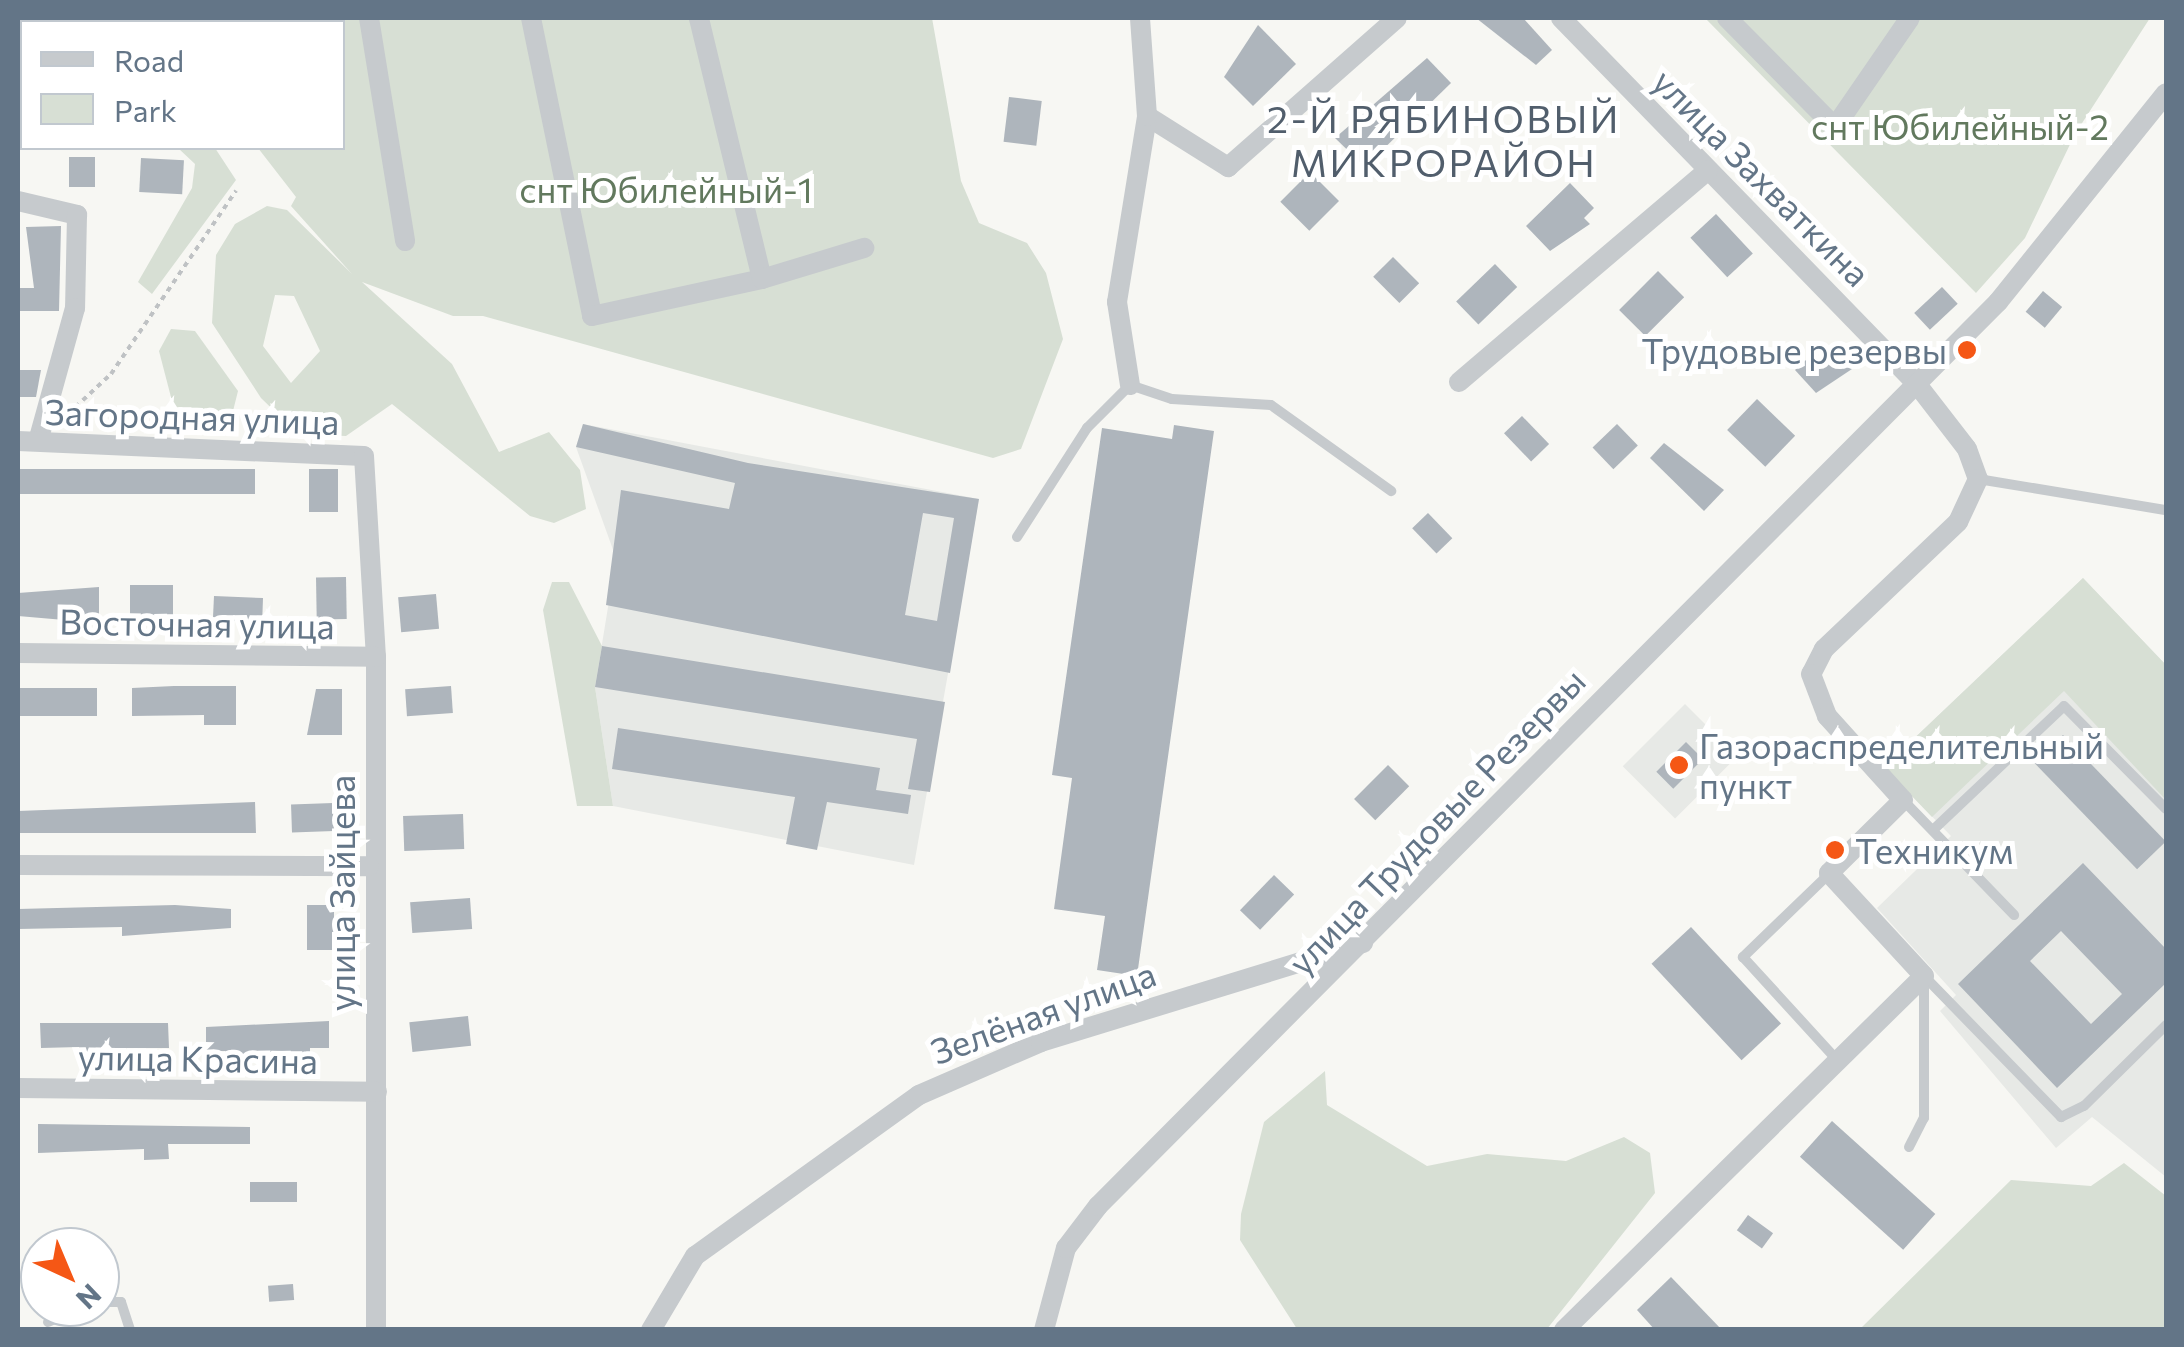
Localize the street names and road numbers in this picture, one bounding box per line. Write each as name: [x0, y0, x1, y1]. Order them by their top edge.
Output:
street label: улица Захваткина: [1645, 60, 1879, 294]
street label: Загородная улица: [44, 390, 340, 442]
street label: Восточная улица: [59, 600, 335, 646]
street label: улица Трудовые Резервы: [1279, 659, 1593, 983]
street label: улица Зайцева: [320, 775, 362, 1011]
street label: Зелёная улица: [925, 952, 1161, 1072]
street label: улица Красина: [78, 1035, 318, 1081]

